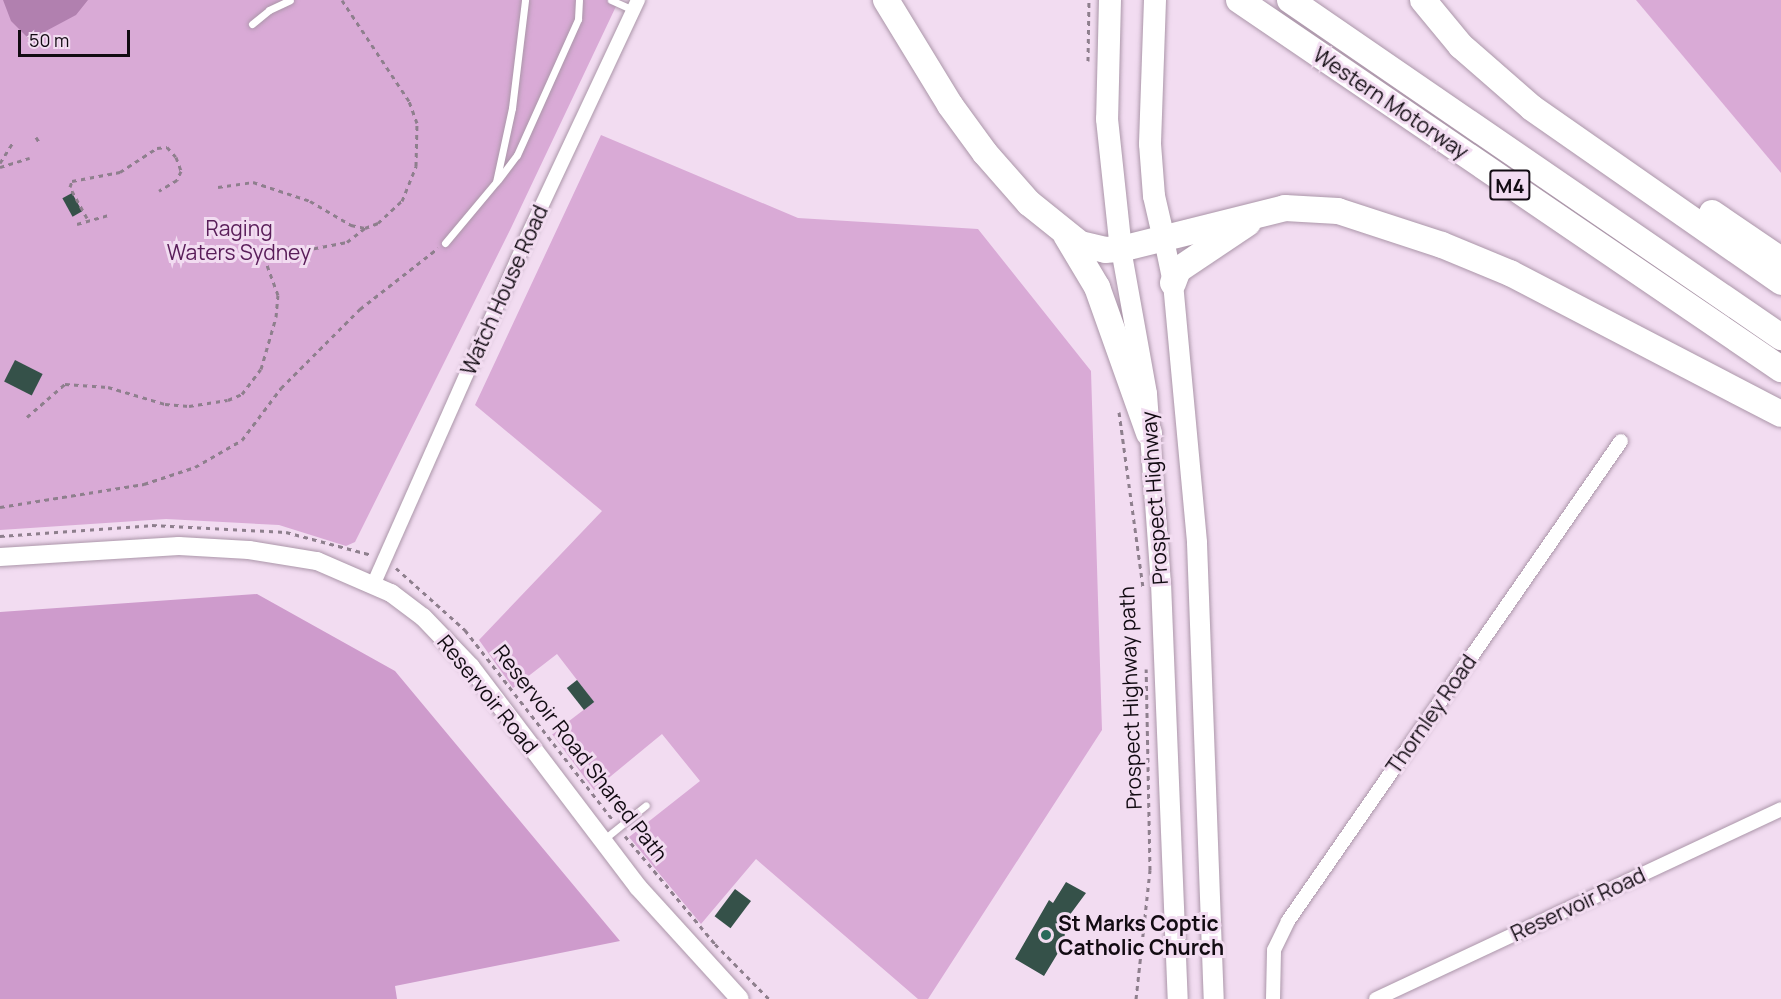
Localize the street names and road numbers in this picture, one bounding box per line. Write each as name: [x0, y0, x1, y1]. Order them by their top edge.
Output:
street label: Western Motorway: [1309, 42, 1473, 164]
road number: M4: [1489, 168, 1531, 202]
street label: Watch House Road: [455, 201, 553, 379]
street label: Prospect Highway: [1135, 410, 1173, 586]
street label: Prospect Highway path: [1114, 586, 1146, 810]
street label: Reservoir Road: [432, 630, 544, 758]
street label: Reservoir Road Shared Path: [489, 640, 673, 866]
street label: Thornley Road: [1381, 650, 1481, 778]
street label: Reservoir Road: [1507, 862, 1649, 946]

